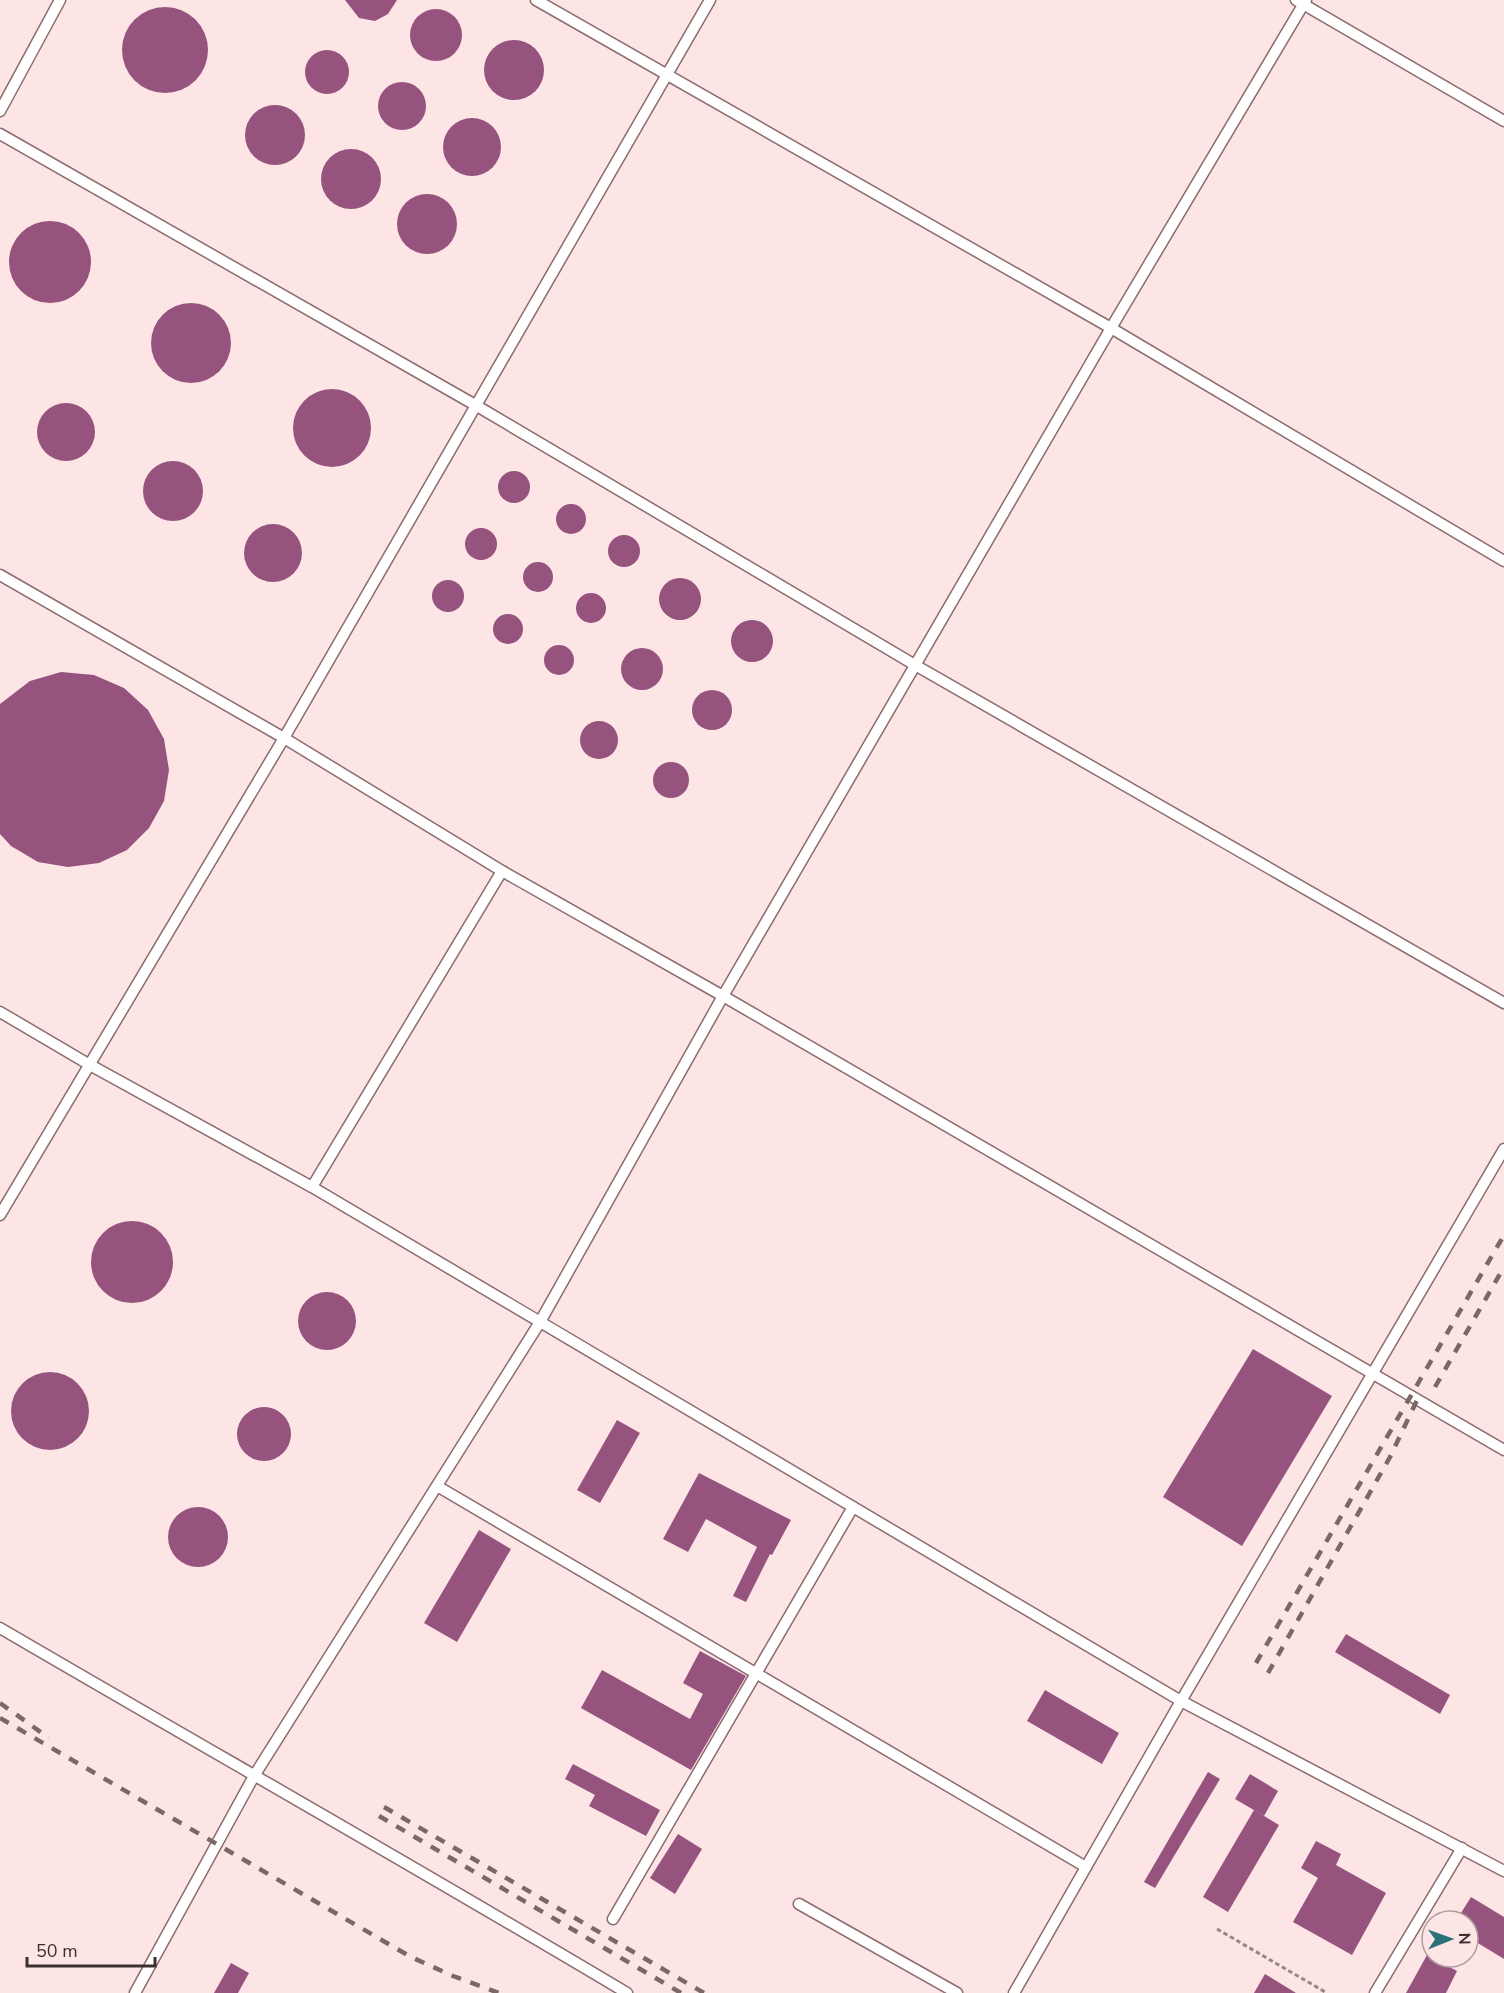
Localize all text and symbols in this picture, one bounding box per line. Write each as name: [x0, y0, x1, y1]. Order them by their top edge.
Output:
north arrow: [1420, 1909, 1480, 1969]
scale bar: [27, 1930, 154, 1968]
text: N: [1453, 1933, 1475, 1945]
text: 50 m: [36, 1939, 78, 1963]

